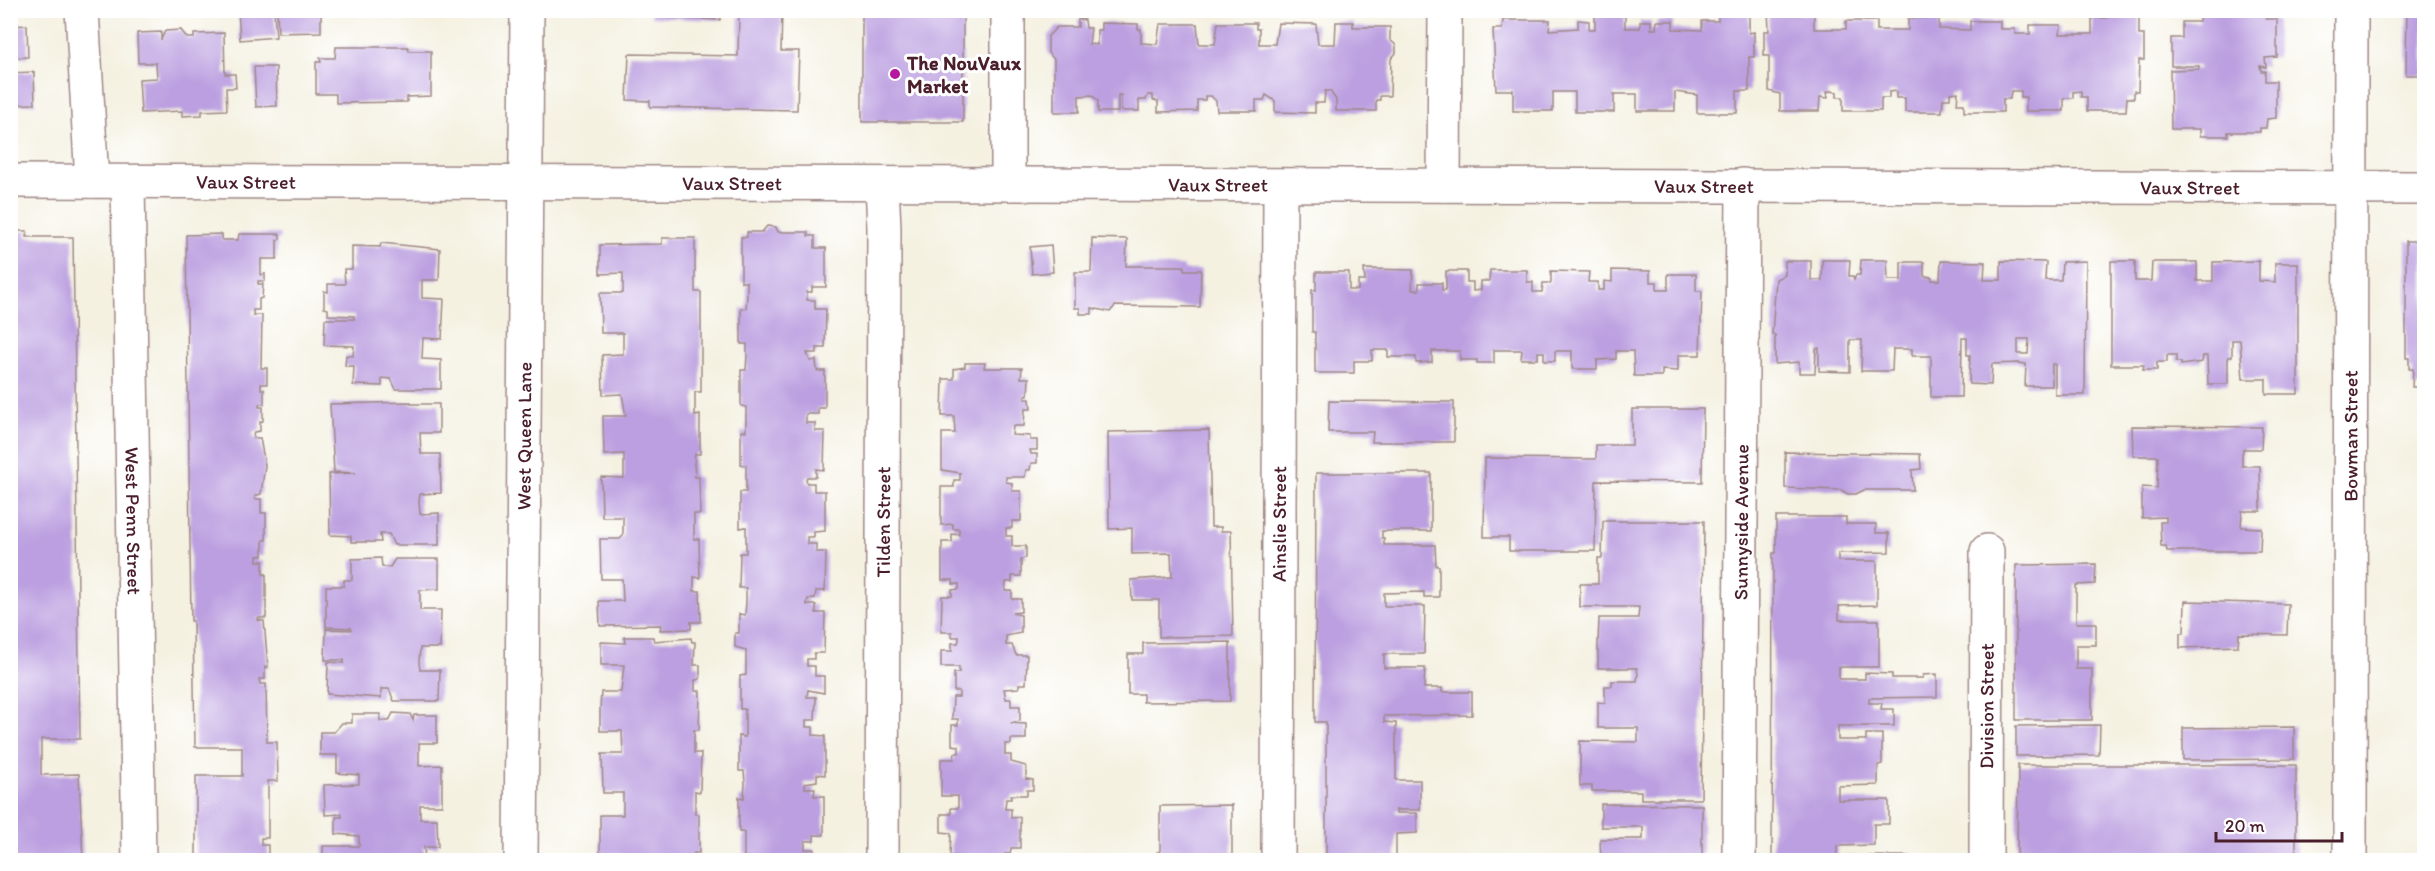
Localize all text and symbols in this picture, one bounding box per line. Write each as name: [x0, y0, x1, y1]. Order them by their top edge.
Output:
place label: The NouVaux Market: [906, 51, 1022, 98]
marker: The NouVaux Market: [888, 67, 902, 81]
street label: Vaux Street: [196, 170, 296, 194]
street label: Vaux Street: [682, 171, 782, 195]
street label: Vaux Street: [1168, 172, 1268, 197]
street label: Vaux Street: [1654, 174, 1754, 198]
street label: Vaux Street: [2140, 175, 2240, 199]
street label: West Queen Lane: [511, 362, 537, 510]
street label: Bowman Street: [2338, 370, 2363, 502]
street label: Sunnyside Avenue: [1729, 444, 1753, 600]
street label: West Penn Street: [120, 447, 147, 595]
street label: Tilden Street: [871, 466, 895, 578]
street label: Ainslie Street: [1267, 466, 1291, 582]
street label: Division Street: [1974, 643, 1999, 769]
scale bar: [2216, 805, 2342, 843]
text: 20 m: [2225, 815, 2265, 837]

